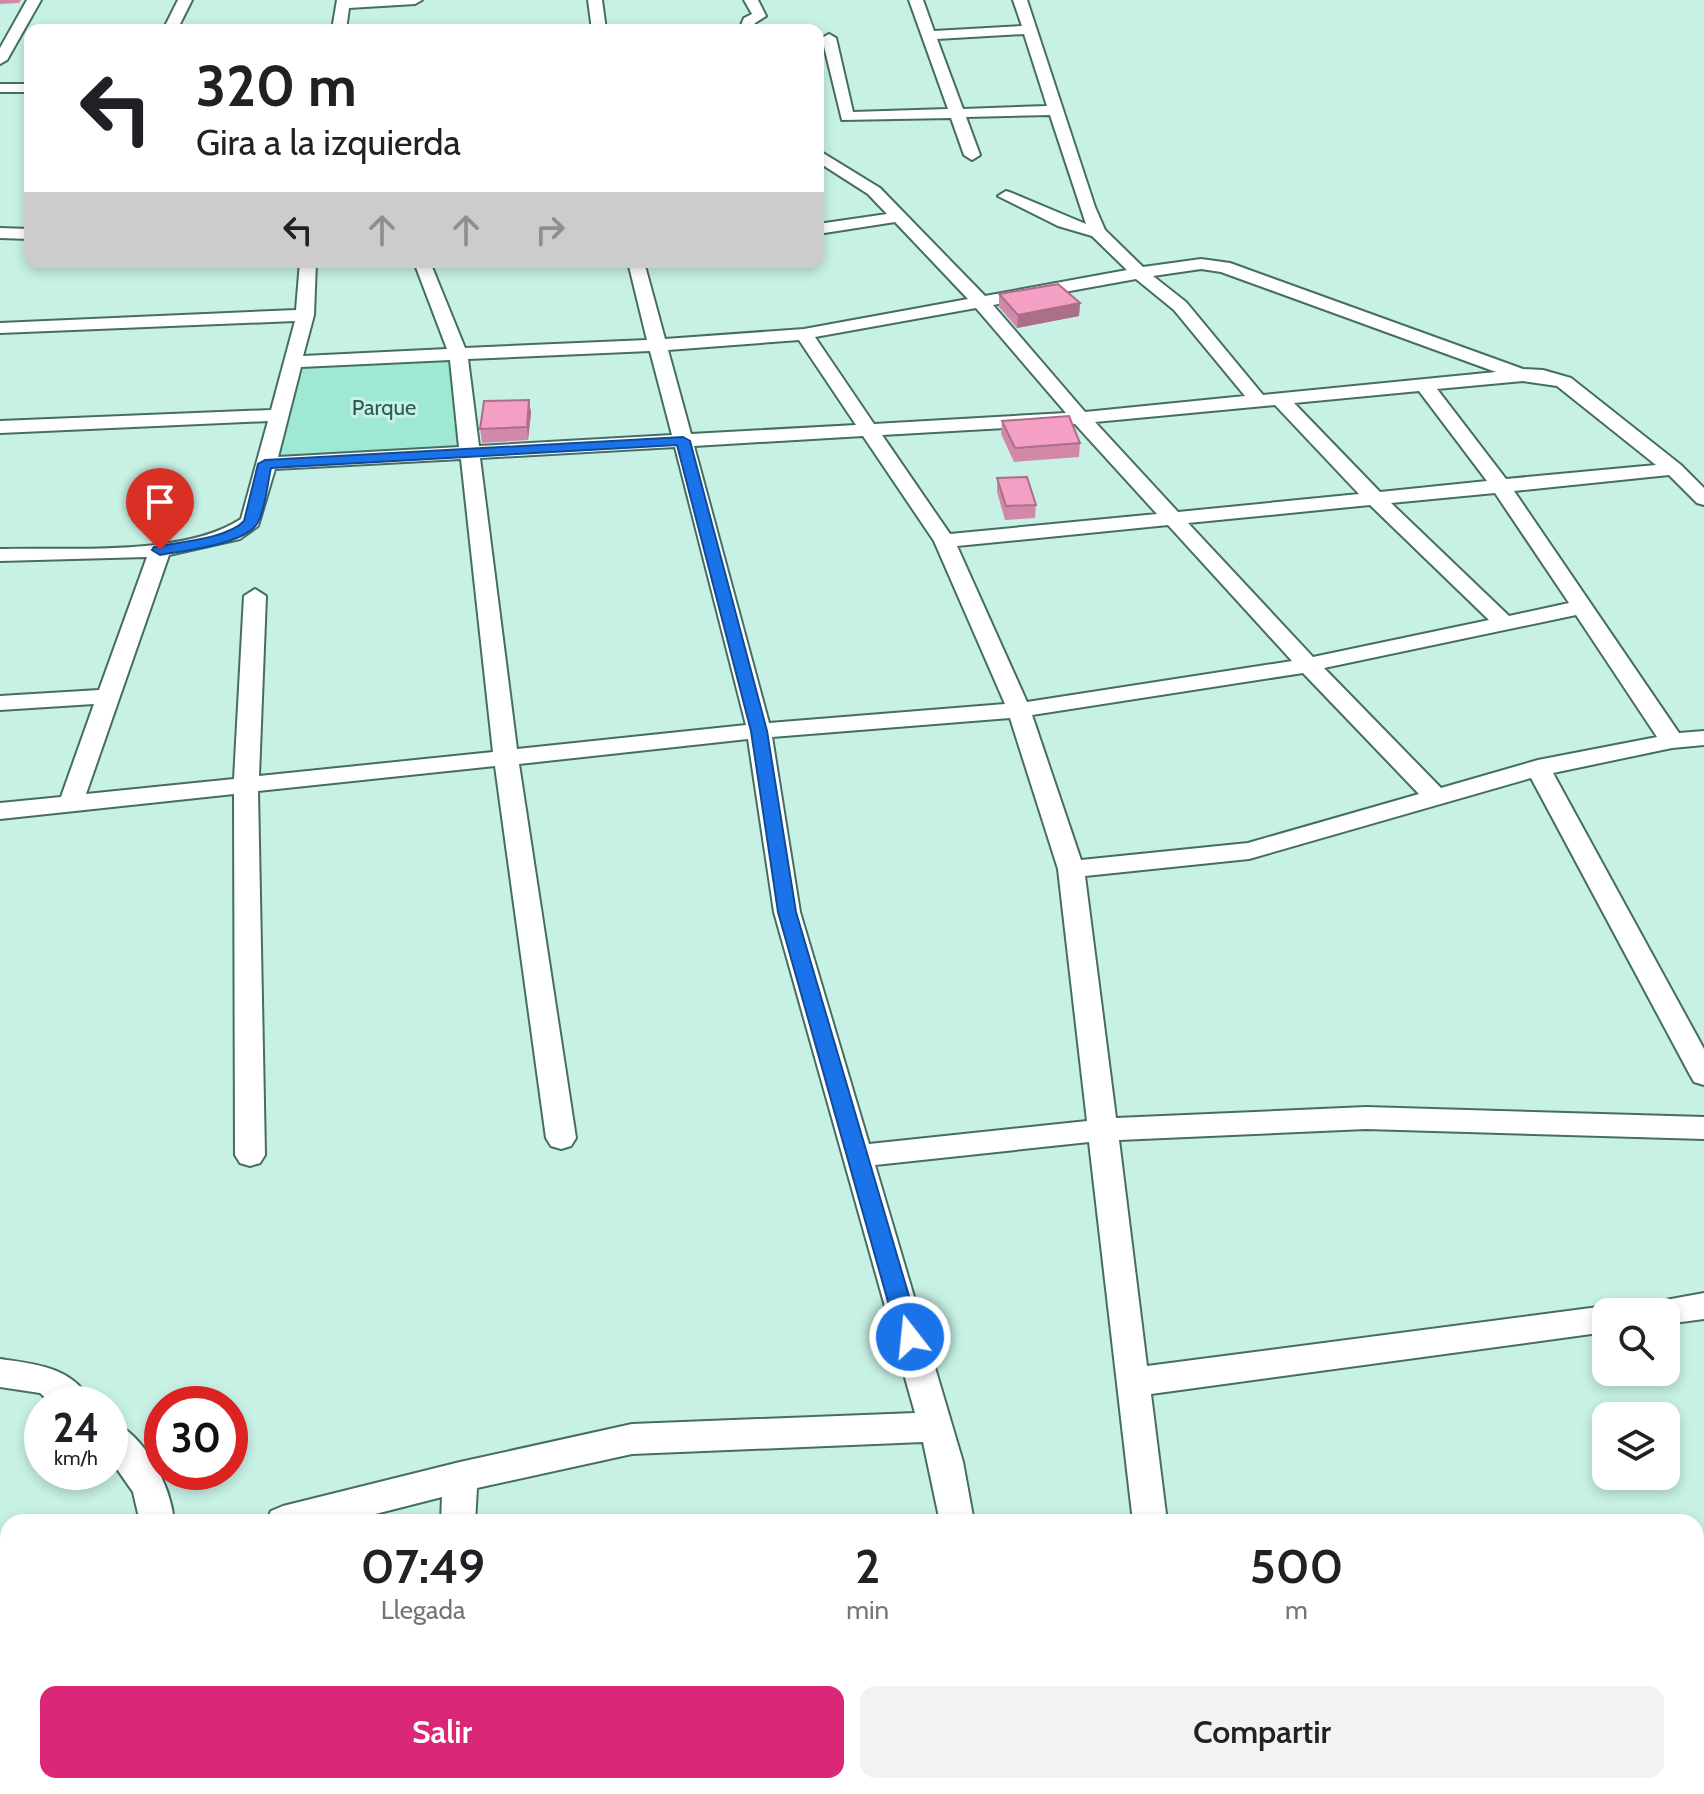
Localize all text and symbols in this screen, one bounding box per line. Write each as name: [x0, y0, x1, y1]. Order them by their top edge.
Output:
text: 320 m: [196, 52, 357, 120]
icon: left: [64, 56, 168, 160]
text: Gira a la izquierda: [196, 120, 461, 164]
icon: left: [276, 208, 320, 252]
icon: ahead: [360, 208, 404, 252]
icon: ahead: [444, 208, 488, 252]
icon: right: [528, 208, 572, 252]
park label: Parque: [352, 394, 416, 421]
pin: [126, 468, 194, 550]
icon: arrive: [138, 480, 182, 524]
position arrow: [868, 1295, 952, 1379]
map controls: [1592, 1298, 1680, 1490]
button: search: [1592, 1298, 1680, 1386]
speed limit sign: 30: [144, 1386, 248, 1490]
button: layers: [1592, 1402, 1680, 1490]
text: 24: [53, 1403, 99, 1452]
text: km/h: [54, 1446, 98, 1470]
text: 07:49: [361, 1537, 485, 1595]
text: 2: [855, 1537, 880, 1595]
text: 500: [1250, 1537, 1343, 1595]
text: Llegada: [381, 1594, 465, 1626]
text: min: [846, 1594, 889, 1626]
text: m: [1285, 1594, 1308, 1626]
button: Salir: [40, 1686, 844, 1778]
button: Compartir: [860, 1686, 1664, 1778]

